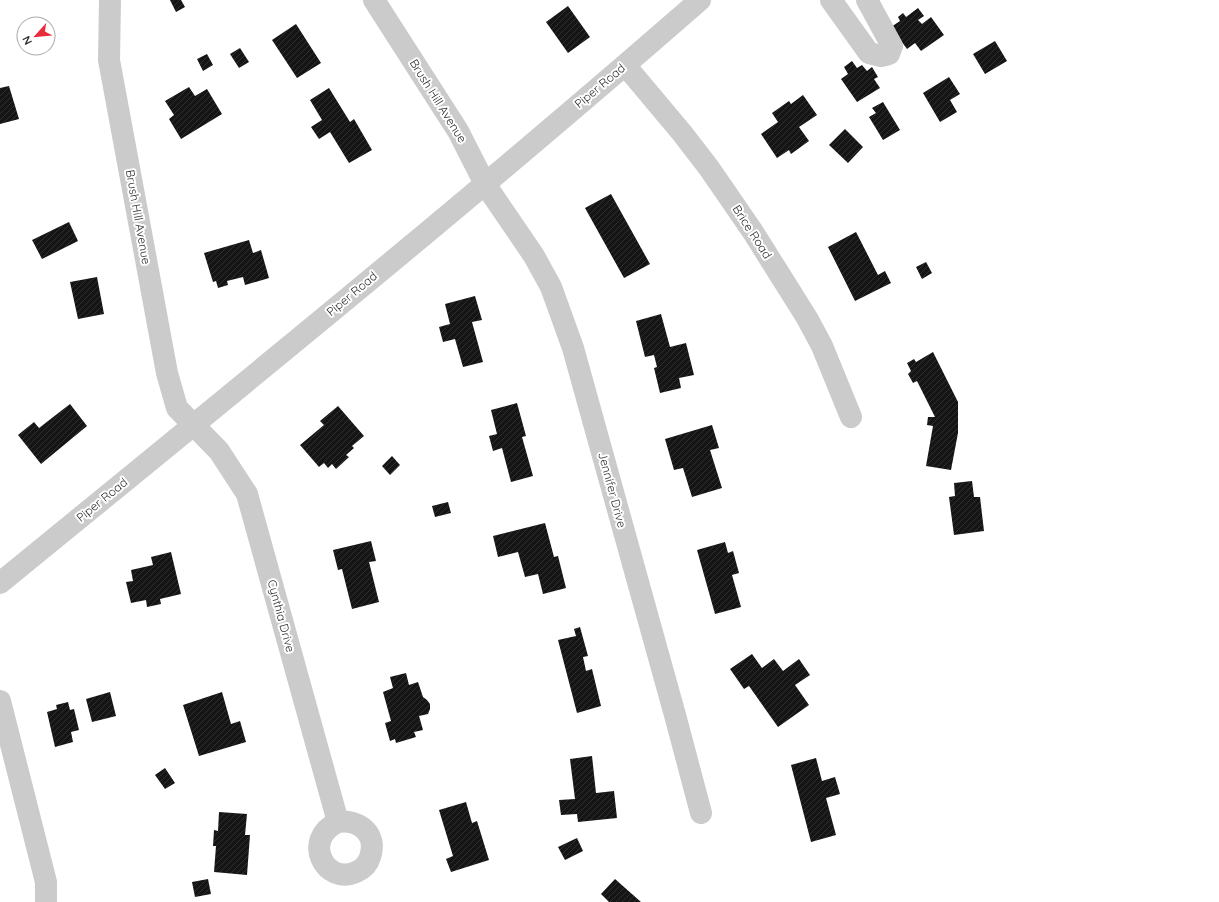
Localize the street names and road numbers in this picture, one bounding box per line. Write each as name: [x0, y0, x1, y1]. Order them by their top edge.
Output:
street label: Brush Hill Avenue: [407, 56, 470, 146]
street label: Piper Road: [571, 60, 628, 111]
street label: Brush Hill Avenue: [123, 168, 154, 266]
street label: Brice Road: [730, 202, 775, 261]
street label: Piper Road: [323, 268, 380, 319]
street label: Jennifer Drive: [595, 450, 630, 529]
street label: Piper Road: [73, 474, 130, 525]
street label: Cynthia Drive: [265, 578, 298, 654]

